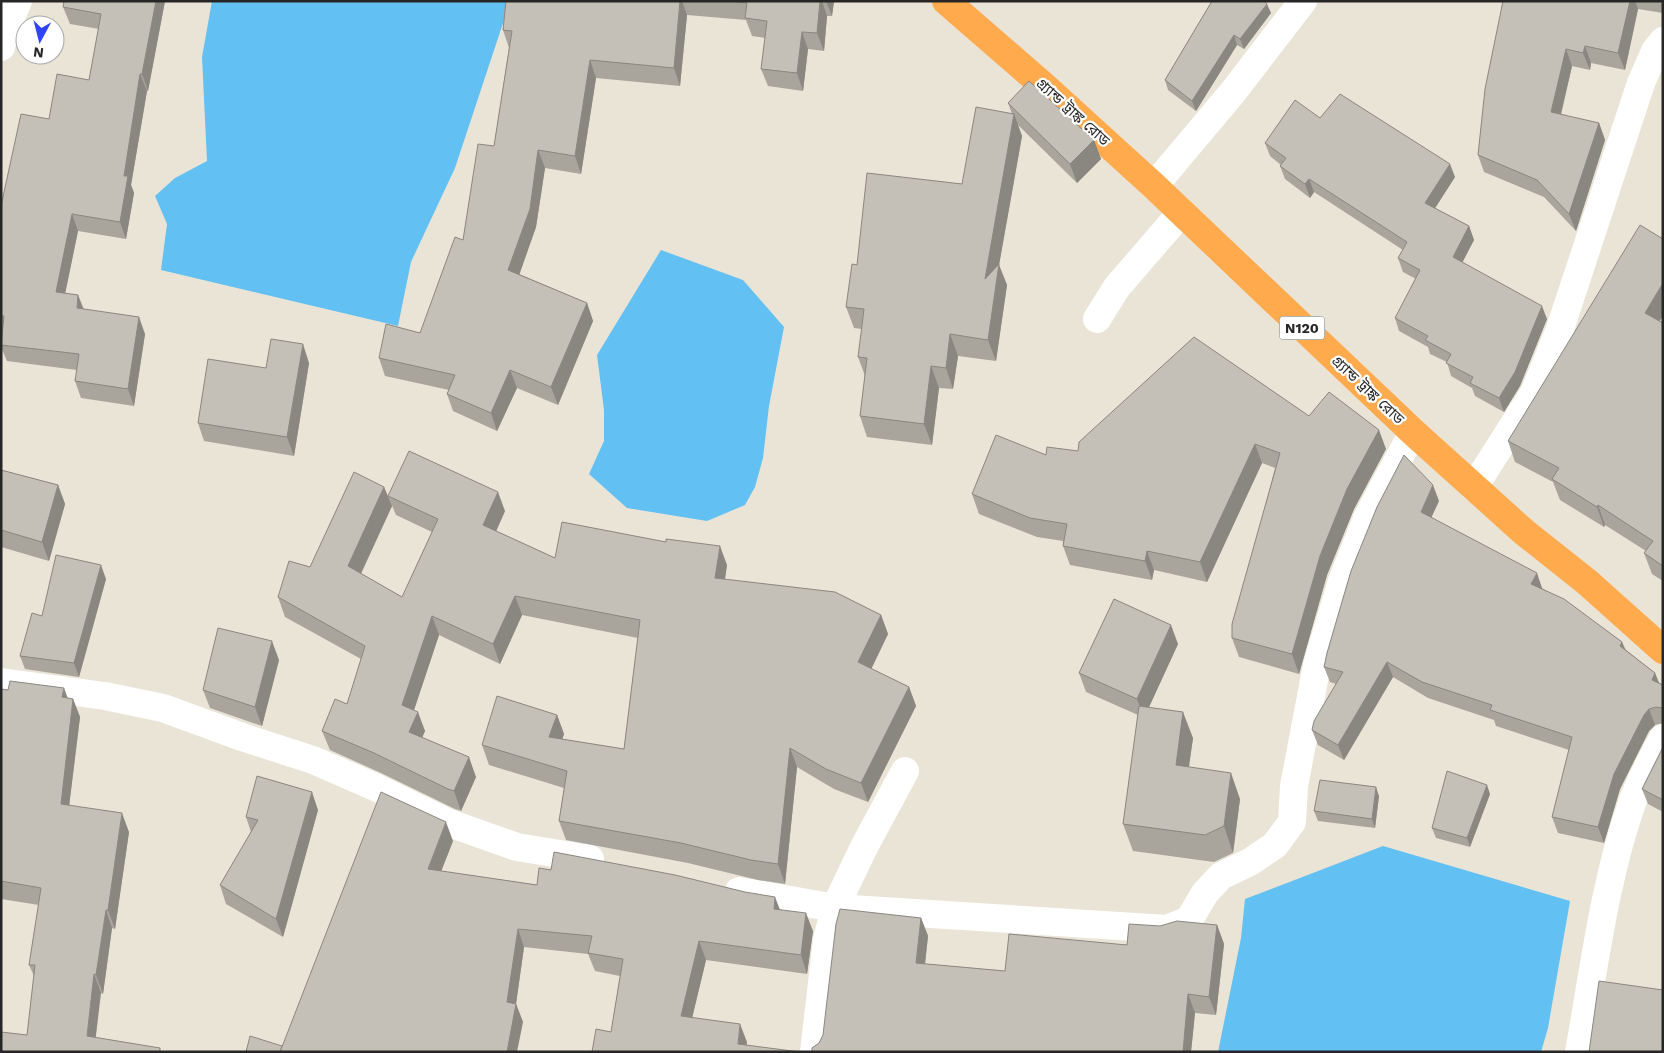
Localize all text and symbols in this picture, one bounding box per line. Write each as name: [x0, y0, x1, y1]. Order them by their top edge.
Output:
north arrow: [15, 15, 65, 65]
text: N: [32, 44, 45, 61]
street label: গ্র্যান্ড ট্রাঙ্ক রোড: [1033, 74, 1114, 150]
road number: N120: [1280, 316, 1324, 339]
street label: গ্র্যান্ড ট্রাঙ্ক রোড: [1328, 352, 1408, 428]

